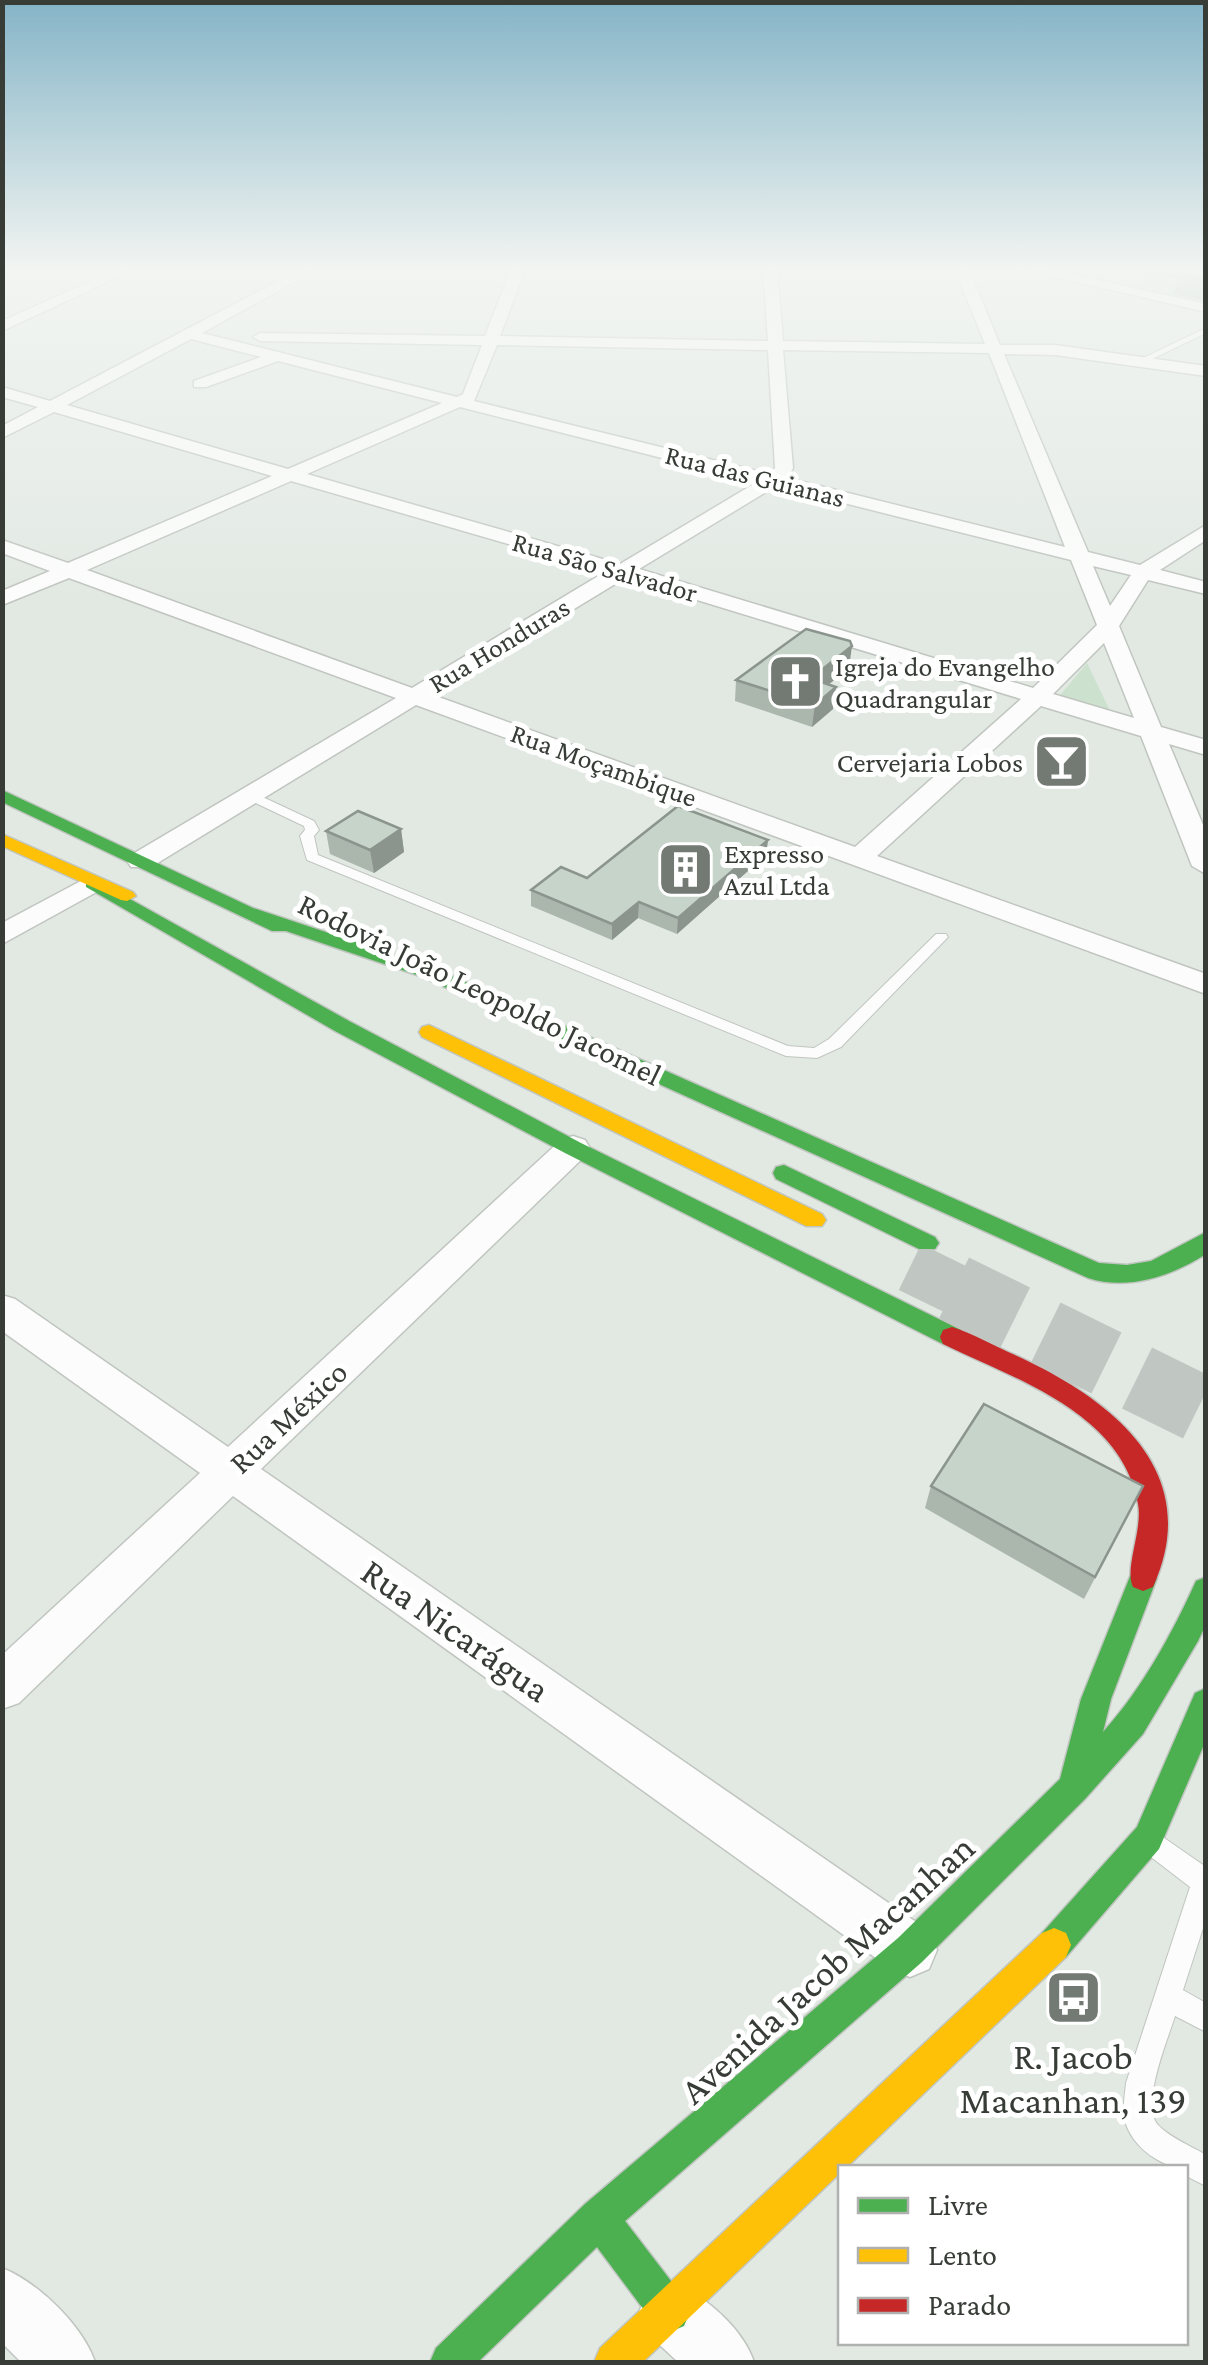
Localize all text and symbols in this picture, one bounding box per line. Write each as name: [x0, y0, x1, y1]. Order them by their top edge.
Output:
street label: Rua das Guianas: [662, 439, 848, 513]
street label: Rua São Salvador: [509, 526, 701, 608]
street label: Rua Honduras: [423, 591, 575, 699]
place label: Igreja do Evangelho Quadrangular: [835, 651, 1055, 714]
church icon: Igreja do Evangelho Quadrangular: [766, 652, 826, 712]
street label: Rua Moçambique: [507, 717, 701, 813]
bar icon: Cervejaria Lobos: [1032, 732, 1092, 792]
place label: Cervejaria Lobos: [837, 747, 1023, 778]
place label: Expresso Azul Ltda: [724, 838, 830, 901]
building icon: Expresso Azul Ltda: [655, 839, 715, 899]
street label: Rodovia João Leopoldo Jacomel: [293, 885, 667, 1093]
street label: Rua México: [222, 1353, 354, 1481]
street label: Rua Nicarágua: [354, 1550, 558, 1710]
street label: Avenida Jacob Macanhan: [671, 1826, 983, 2112]
bus stop icon: R. Jacob Macanhan, 139: [1043, 1968, 1103, 2028]
place label: R. Jacob Macanhan, 139: [960, 2035, 1186, 2121]
legend: [838, 2165, 1188, 2345]
text: Livre: [928, 2188, 988, 2221]
text: Lento: [928, 2238, 997, 2271]
text: Parado: [928, 2288, 1011, 2321]

